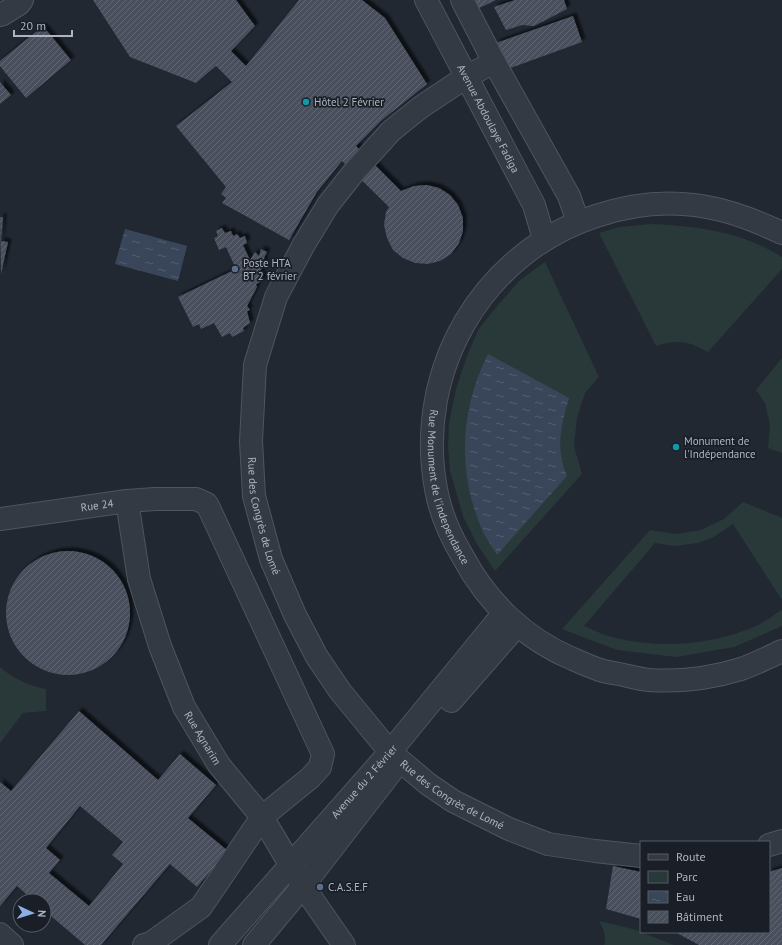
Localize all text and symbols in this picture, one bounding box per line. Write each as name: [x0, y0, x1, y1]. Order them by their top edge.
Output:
scale bar: [14, 12, 72, 38]
text: 20 m: [20, 18, 46, 33]
street label: Avenue Abdoulaye Fadiga: [454, 62, 523, 175]
place label: Hôtel 2 Février: [314, 95, 384, 109]
marker: Hôtel 2 Février: [301, 97, 311, 107]
place label: Poste HTA BT 2 février: [243, 256, 297, 283]
marker: Poste HTA BT 2 février: [230, 264, 240, 274]
street label: Rue Monument de l'independance: [425, 409, 473, 567]
place label: Monument de l'Indépendance: [684, 434, 756, 461]
marker: Monument de l'Indépendance: [671, 442, 681, 452]
street label: Rue des Congrès de Lomé: [245, 457, 284, 577]
street label: Rue 24: [80, 496, 114, 514]
street label: Rue Agnarim: [181, 709, 224, 767]
street label: Avenue du 2 Février: [328, 742, 400, 821]
street label: Rue des Congrès de Lomé: [397, 757, 507, 833]
legend: [640, 841, 770, 933]
text: Route: [676, 849, 706, 864]
text: Parc: [676, 869, 698, 884]
place label: C.A.S.E.F: [328, 880, 368, 894]
marker: C.A.S.E.F: [315, 882, 325, 892]
text: Eau: [676, 889, 695, 904]
north arrow: [12, 893, 52, 933]
text: Bâtiment: [676, 909, 723, 924]
text: N: [35, 910, 49, 918]

